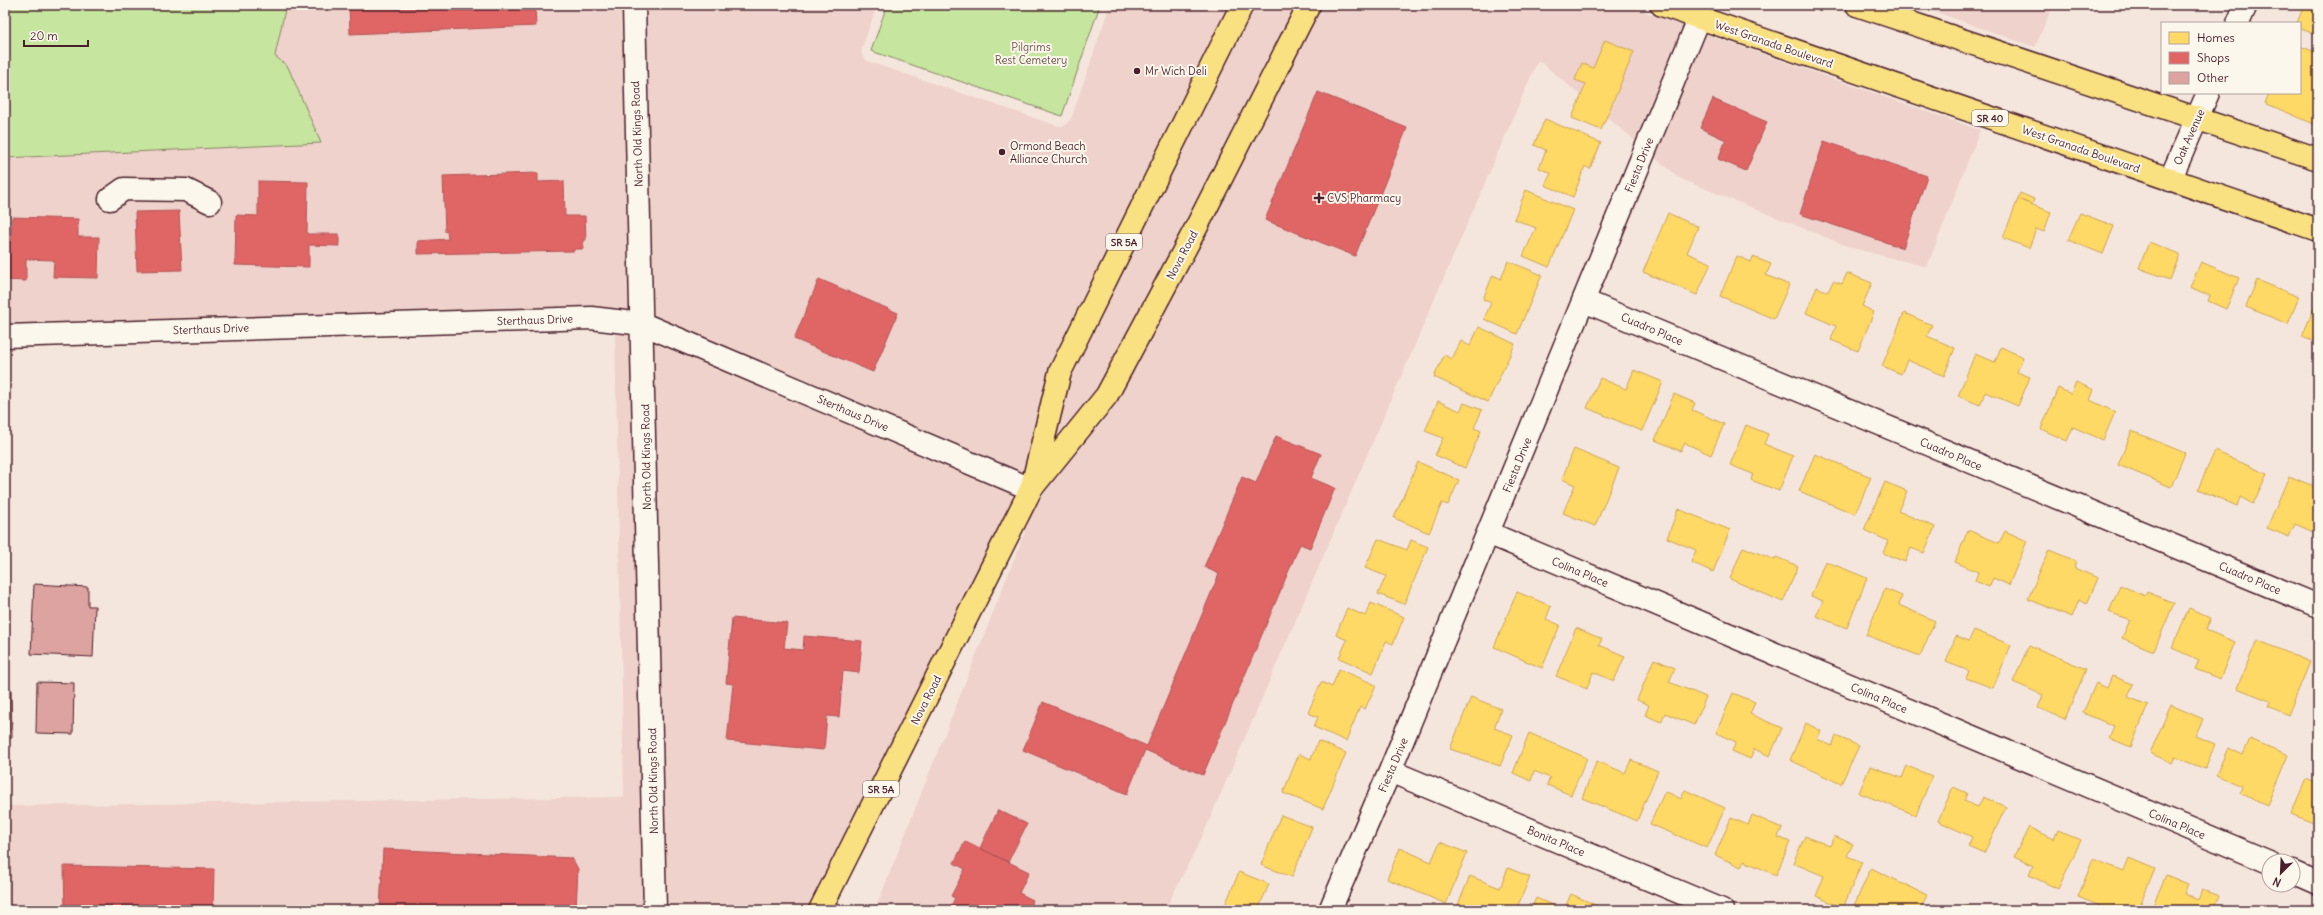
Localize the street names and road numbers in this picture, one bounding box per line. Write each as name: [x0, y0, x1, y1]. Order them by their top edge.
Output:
street label: West Granada Boulevard: [1713, 17, 1835, 71]
street label: North Old Kings Road: [628, 80, 646, 187]
street label: Oak Avenue: [2170, 107, 2208, 167]
road number: SR 40: [1972, 110, 2008, 126]
street label: West Granada Boulevard: [2020, 122, 2142, 176]
street label: Fiesta Drive: [1622, 135, 1656, 195]
street label: Nova Road: [1163, 228, 1201, 282]
road number: SR 5A: [1106, 234, 1142, 250]
street label: Cuadro Place: [1619, 310, 1685, 348]
street label: Sterthaus Drive: [497, 312, 573, 328]
street label: Sterthaus Drive: [173, 321, 249, 337]
street label: Sterthaus Drive: [815, 392, 891, 434]
street label: North Old Kings Road: [638, 403, 654, 510]
street label: Fiesta Drive: [1500, 435, 1534, 495]
street label: Cuadro Place: [1918, 435, 1984, 473]
street label: Colina Place: [1550, 554, 1610, 590]
street label: Cuadro Place: [2217, 559, 2283, 597]
street label: Nova Road: [908, 672, 945, 727]
street label: Colina Place: [1849, 680, 1909, 716]
street label: North Old Kings Road: [645, 727, 661, 834]
street label: Fiesta Drive: [1375, 735, 1411, 795]
road number: SR 5A: [863, 781, 899, 797]
street label: Colina Place: [2147, 806, 2207, 842]
street label: Bonita Place: [1525, 823, 1587, 859]

